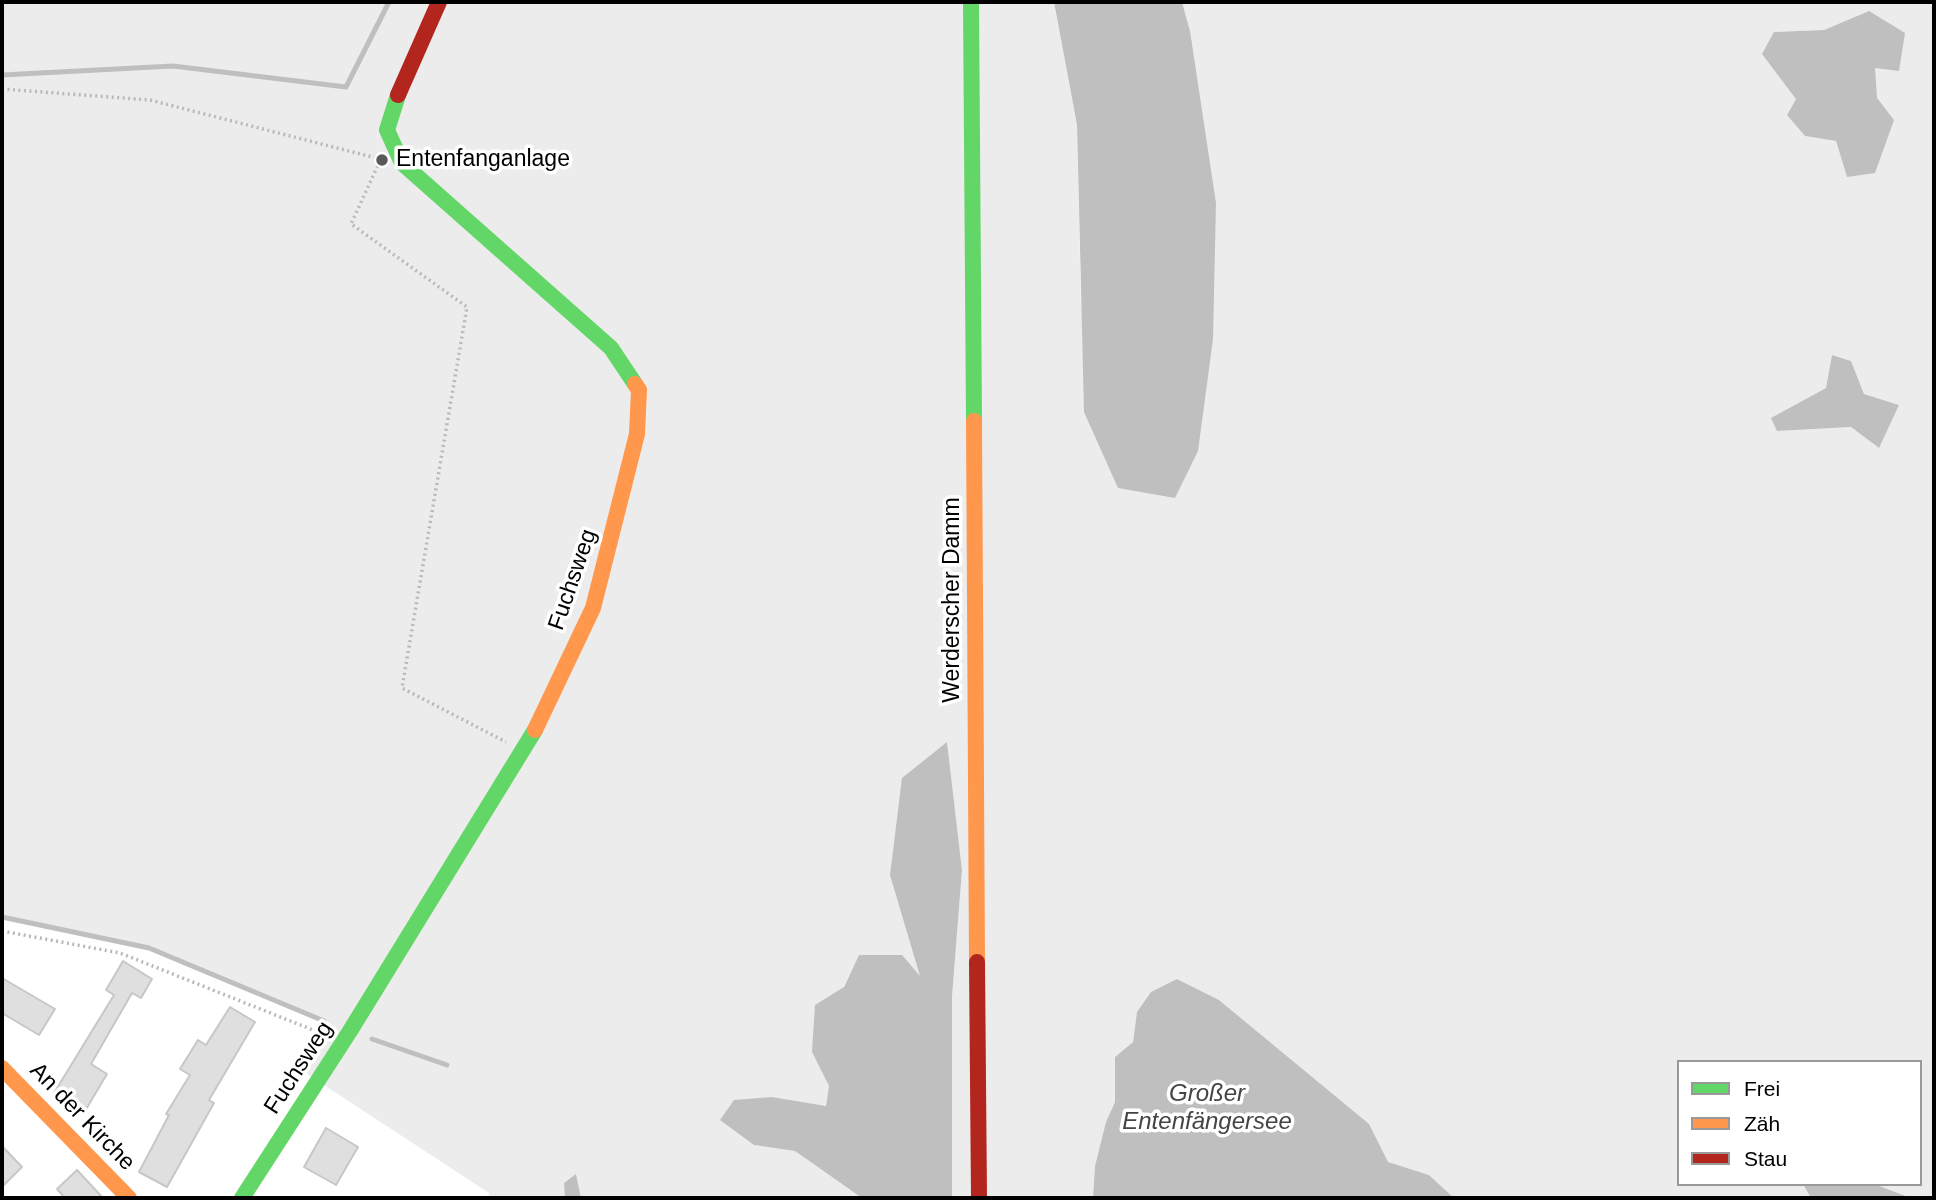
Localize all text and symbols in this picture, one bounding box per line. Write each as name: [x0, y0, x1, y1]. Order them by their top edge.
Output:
place label: Entenfanganlage: [396, 146, 570, 174]
marker: Entenfanganlage: [374, 152, 390, 168]
street label: Werderscher Damm: [939, 497, 967, 703]
street label: Fuchsweg: [543, 526, 603, 634]
street label: Fuchsweg: [259, 1017, 339, 1119]
street label: An der Kirche: [24, 1057, 140, 1177]
legend: [1677, 1060, 1922, 1186]
text: Frei: [1744, 1077, 1780, 1100]
water label: Großer Entenfängersee: [1122, 1080, 1292, 1136]
text: Zäh: [1744, 1112, 1780, 1135]
text: Stau: [1744, 1147, 1787, 1170]

